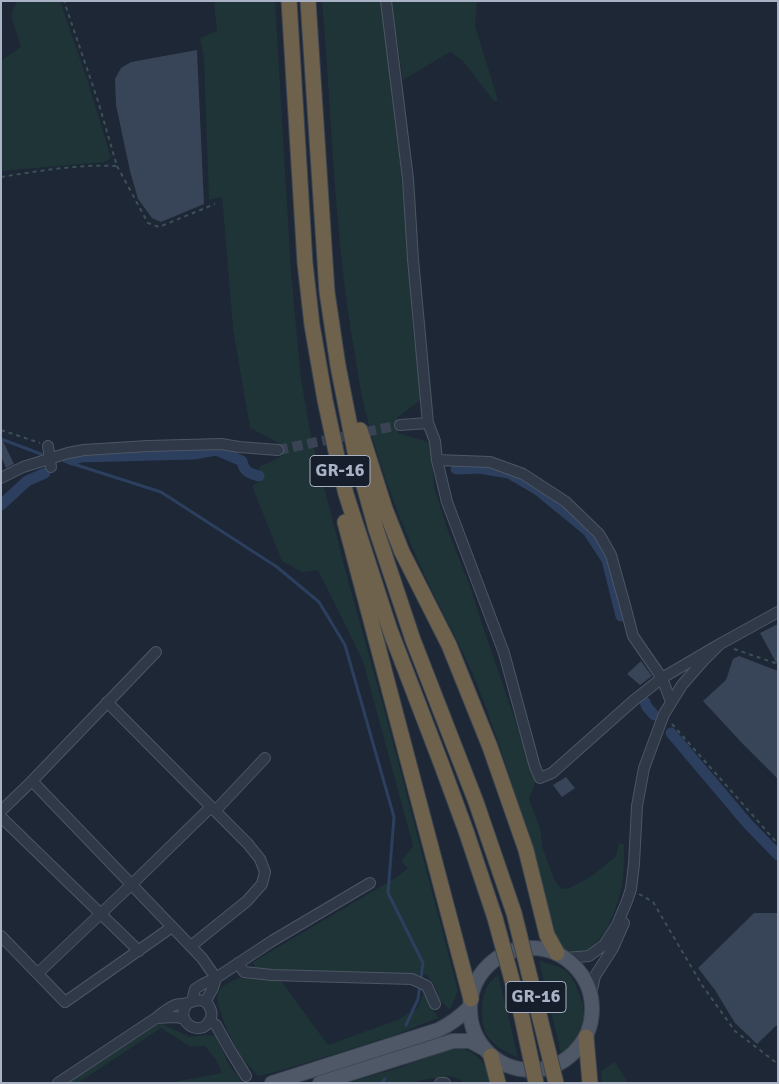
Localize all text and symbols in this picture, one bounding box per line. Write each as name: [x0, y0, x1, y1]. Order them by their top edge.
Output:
road number: GR-16: [310, 456, 370, 486]
road number: GR-16: [506, 982, 566, 1012]

